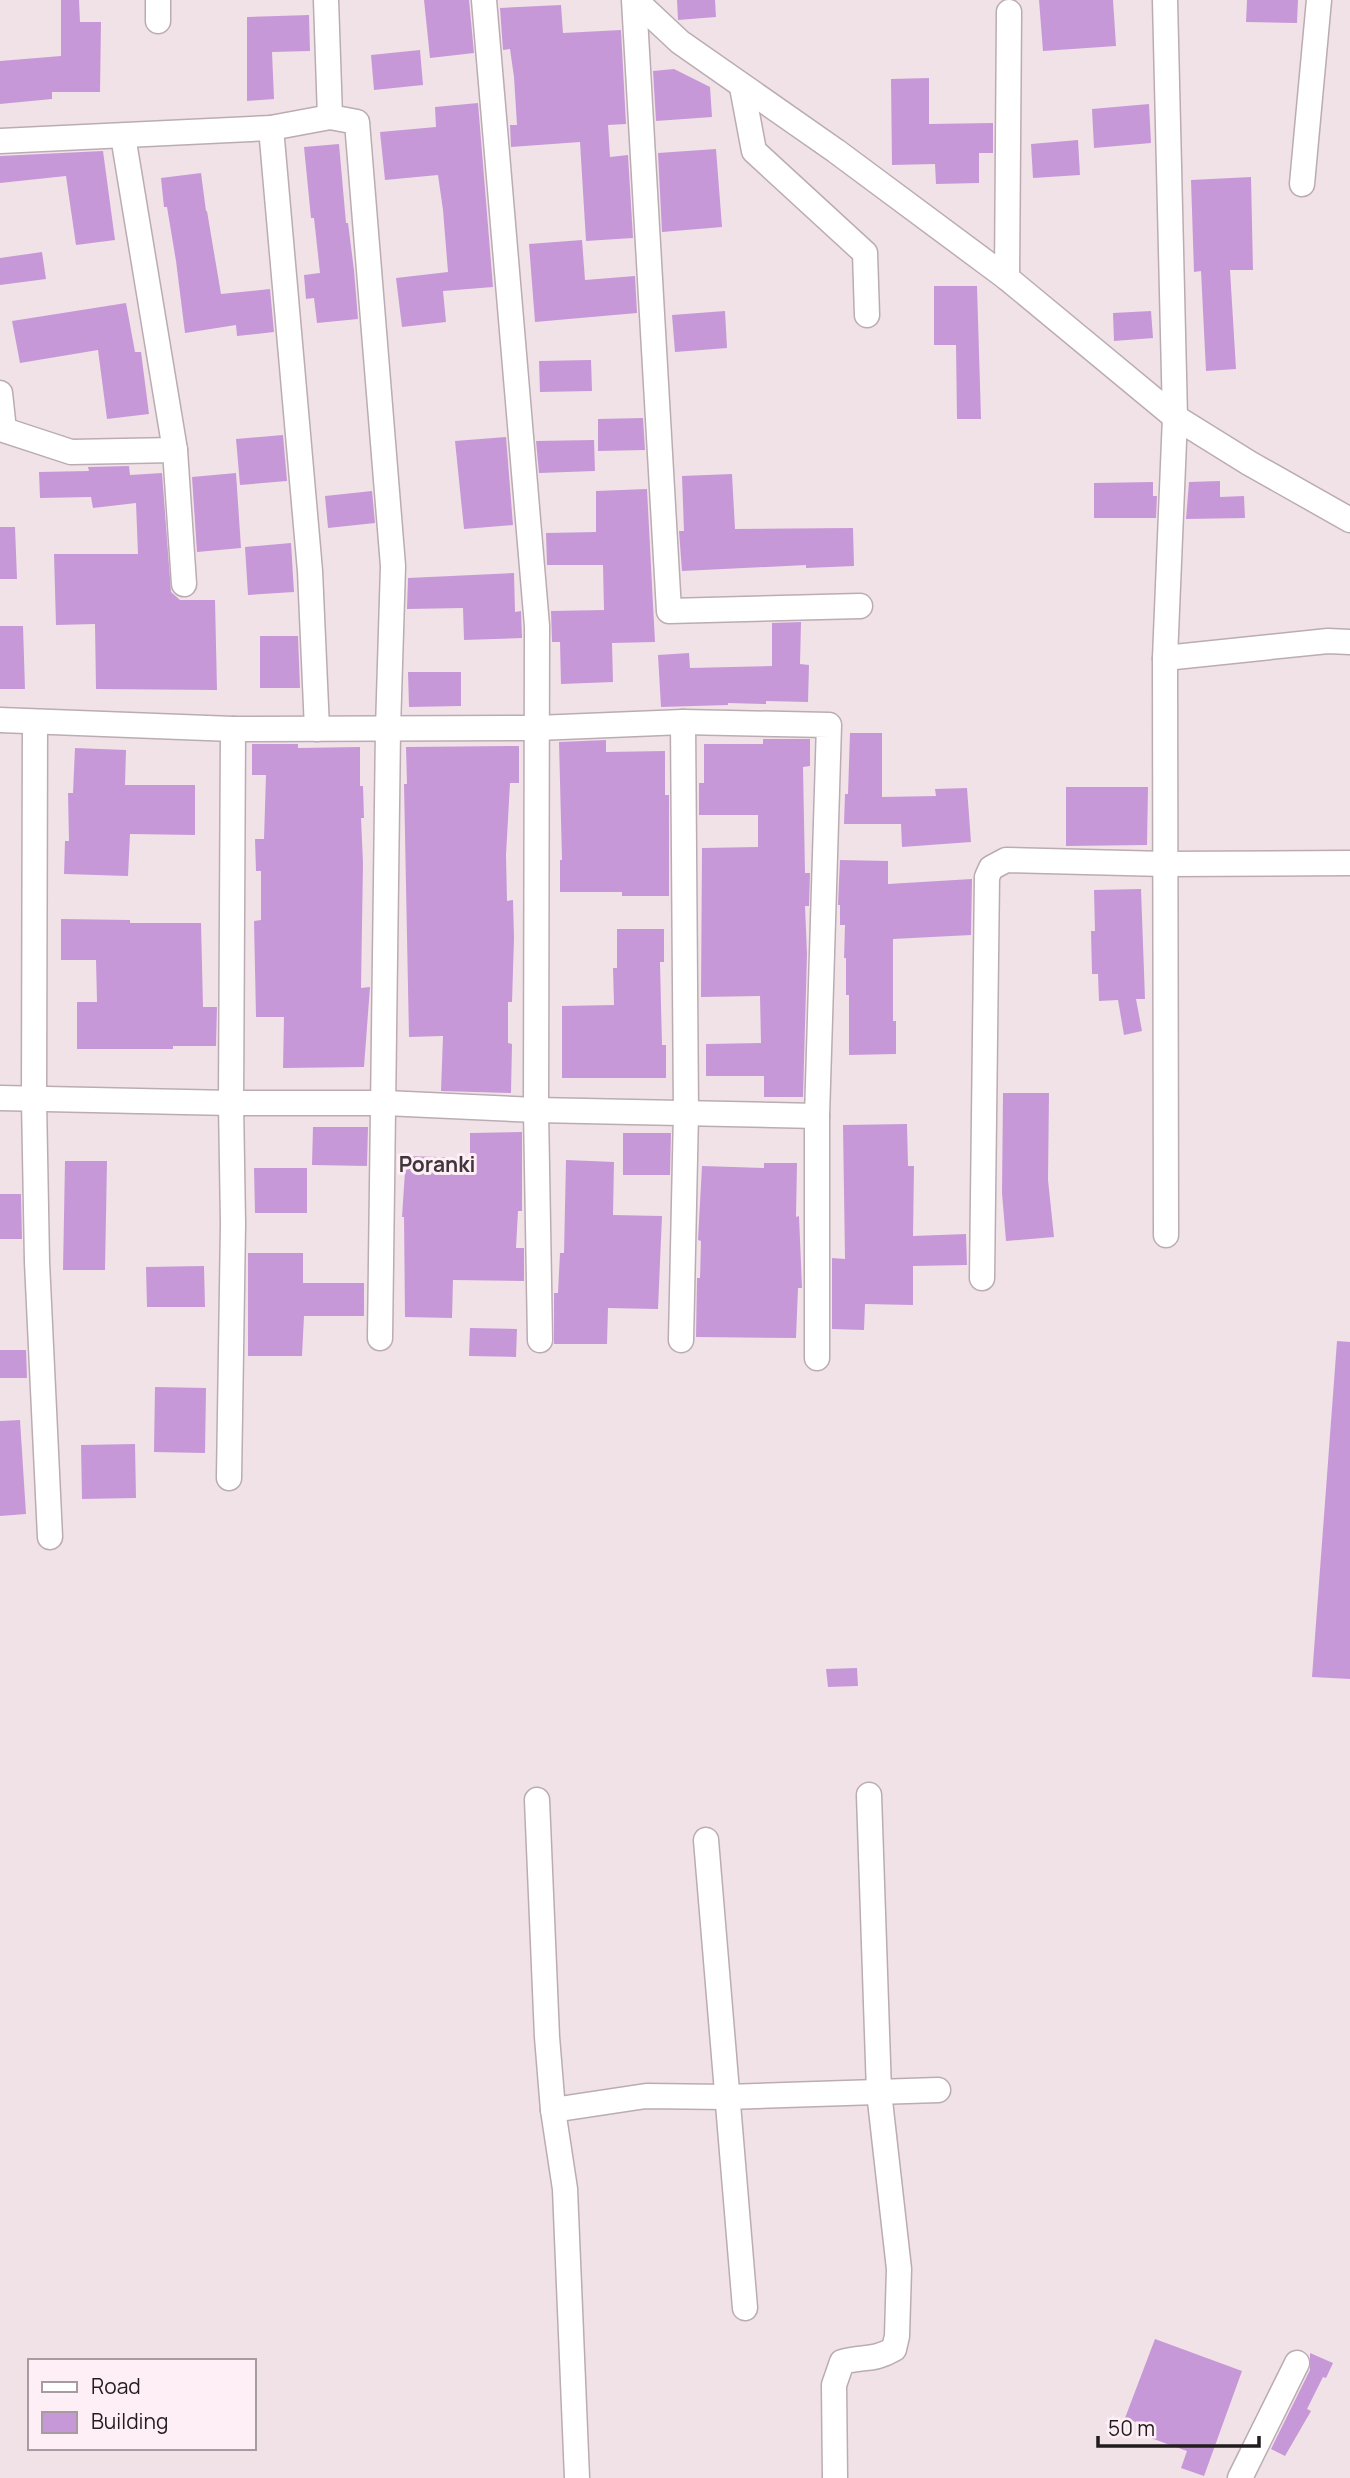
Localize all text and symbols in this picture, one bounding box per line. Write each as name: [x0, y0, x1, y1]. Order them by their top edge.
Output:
district label: Poranki: [399, 1150, 475, 1178]
legend: [28, 2359, 256, 2450]
text: Road: [91, 2372, 141, 2400]
scale bar: [1098, 2404, 1259, 2448]
text: Building: [91, 2407, 168, 2435]
text: 50 m: [1108, 2414, 1155, 2442]

